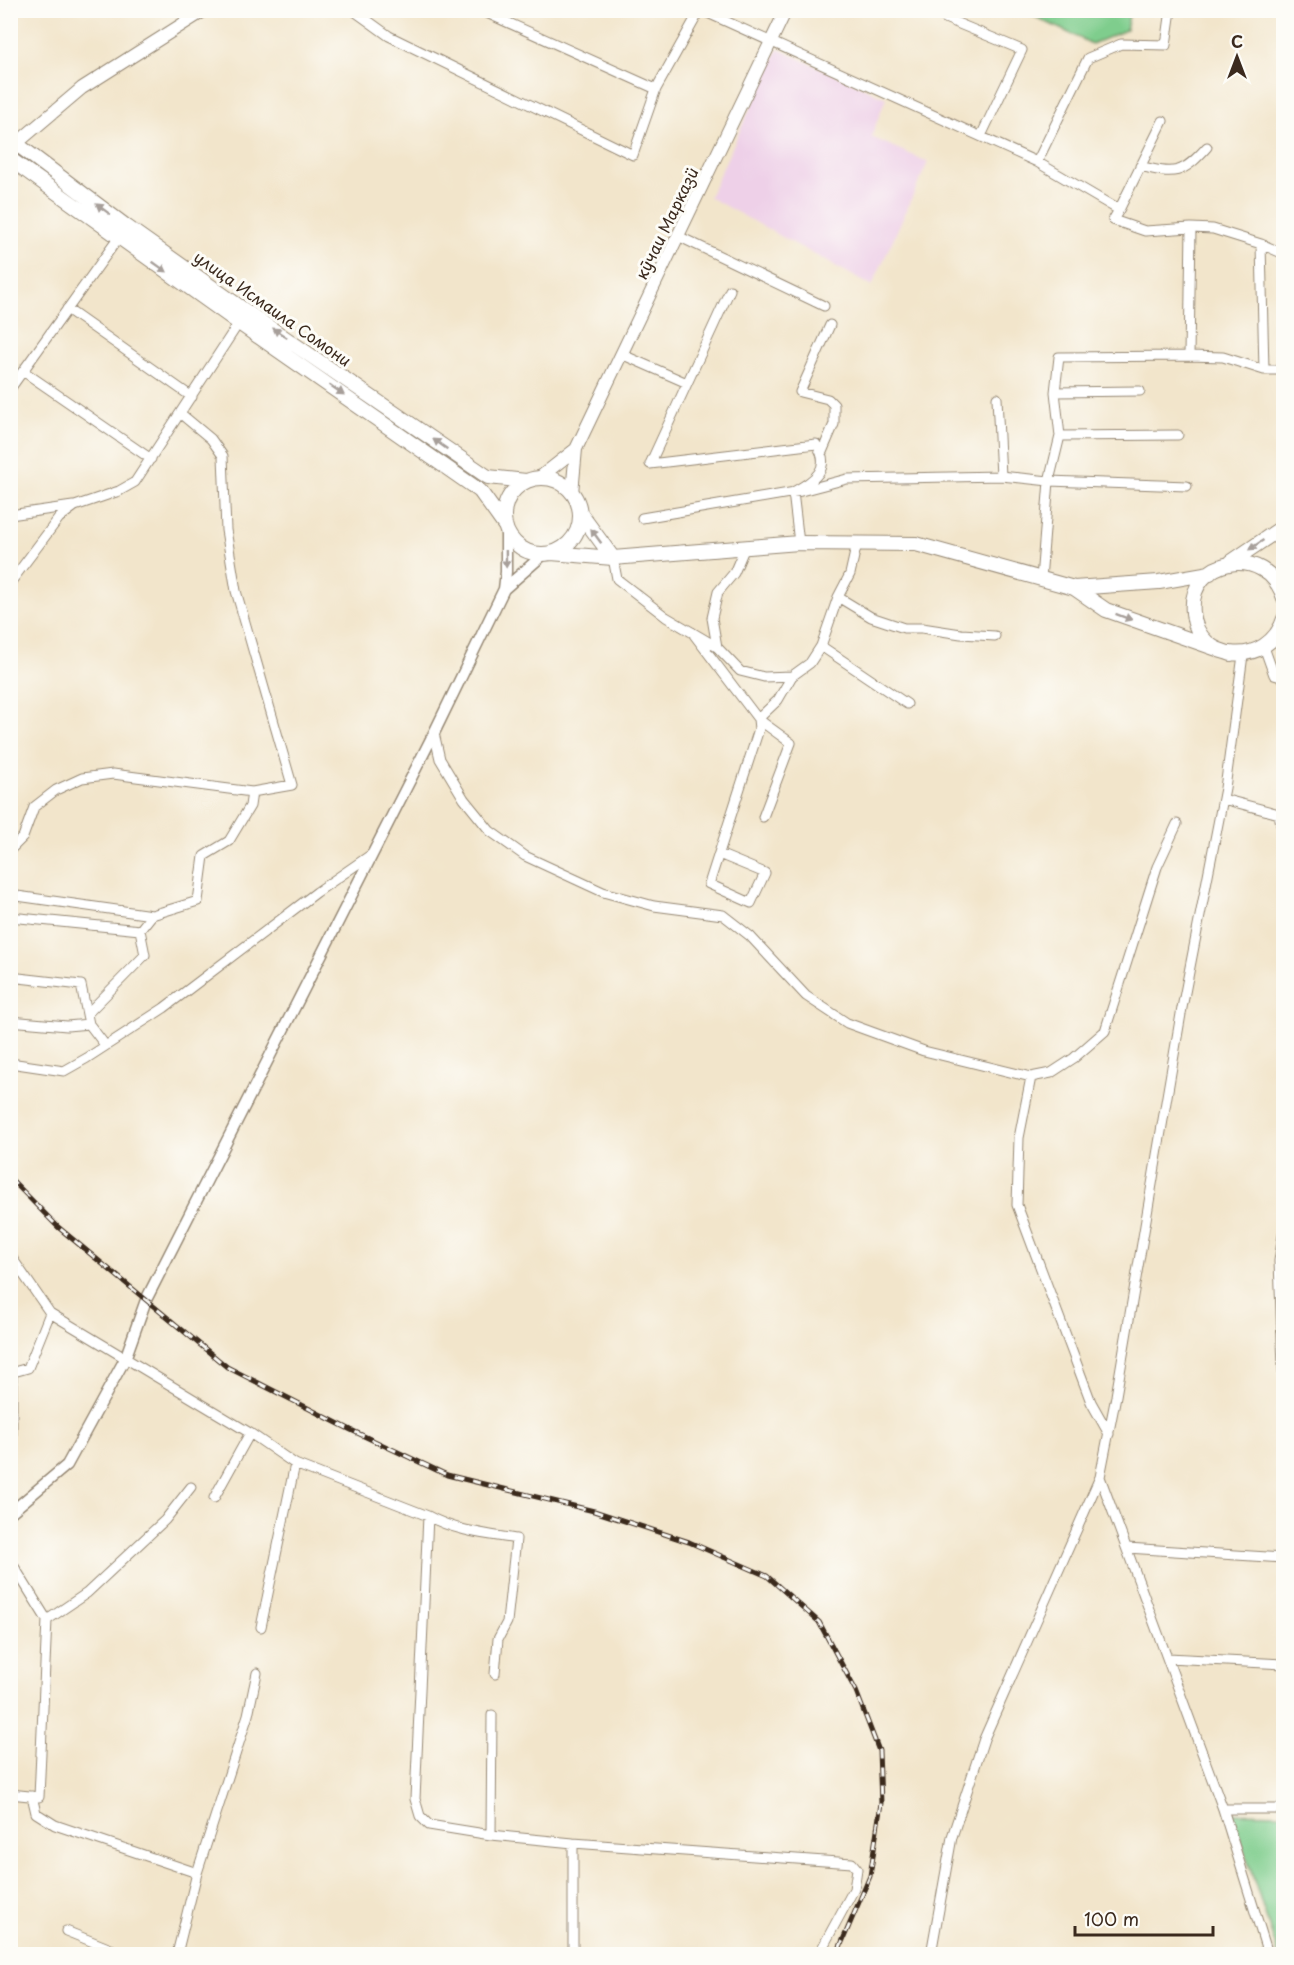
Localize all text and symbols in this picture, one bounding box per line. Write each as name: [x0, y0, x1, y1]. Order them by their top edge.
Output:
north arrow: [1207, 27, 1267, 87]
text: С: [1231, 29, 1243, 53]
street label: кӯчаи Марказӣ: [628, 163, 704, 283]
one-way arrow: [96, 203, 111, 215]
street label: улица Исмаила Сомони: [189, 244, 357, 372]
one-way arrow: [152, 261, 168, 272]
one-way arrow: [272, 328, 288, 339]
one-way arrow: [329, 384, 345, 396]
one-way arrow: [432, 439, 448, 450]
one-way arrow: [591, 528, 603, 543]
one-way arrow: [1248, 539, 1264, 550]
one-way arrow: [501, 550, 511, 569]
one-way arrow: [1116, 612, 1134, 622]
scale bar: [1075, 1899, 1213, 1937]
text: 100 m: [1084, 1905, 1139, 1932]

